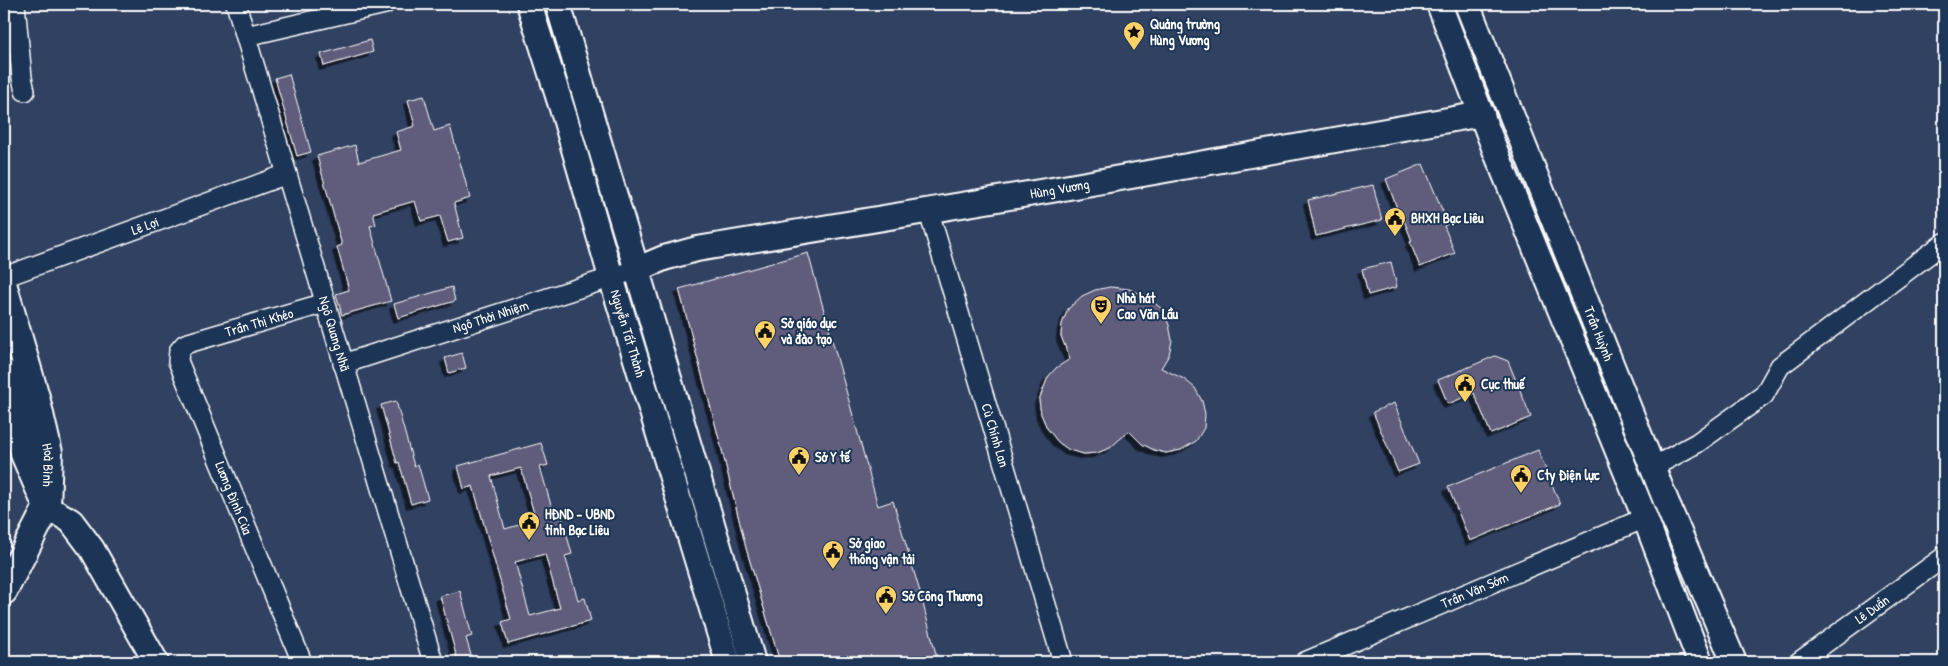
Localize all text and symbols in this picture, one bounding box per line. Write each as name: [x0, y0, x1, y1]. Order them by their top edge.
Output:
place label: Quảng trường Hùng Vương: [1150, 14, 1220, 51]
place icon: Quảng trường Hùng Vương: [1122, 20, 1146, 51]
street label: Hùng Vương: [1029, 174, 1091, 203]
public building icon: BHXH Bạc Liêu: [1383, 206, 1407, 237]
place label: BHXH Bạc Liêu: [1411, 208, 1484, 227]
street label: Lê Lợi: [128, 212, 161, 239]
street label: Nguyễn Tất Thành: [606, 287, 651, 379]
place label: Nhà hát Cao Văn Lầu: [1117, 288, 1179, 323]
street label: Ngô Quang Nhã: [315, 294, 356, 374]
theatre icon: Nhà hát Cao Văn Lầu: [1089, 294, 1113, 325]
street label: Ngô Thời Nhiệm: [450, 295, 531, 337]
street label: Trần Thị Khéo: [223, 303, 296, 341]
street label: Trần Huỳnh: [1580, 303, 1619, 364]
place label: Sở giáo dục và đào tạo: [780, 313, 837, 348]
public building icon: Sở giáo dục và đào tạo: [753, 319, 777, 350]
public building icon: Cục thuế: [1453, 372, 1477, 403]
place label: Cục thuế: [1481, 374, 1526, 393]
street label: Cù Chính Lan: [977, 401, 1014, 469]
street label: Hoà Bình: [38, 441, 59, 487]
public building icon: Sở Y tế: [787, 445, 811, 476]
place label: Sở Y tế: [815, 447, 852, 466]
street label: Lương Định Của: [210, 458, 258, 538]
public building icon: Cty Điện lực: [1509, 463, 1533, 494]
place label: Cty Điện lực: [1537, 465, 1600, 486]
place label: HĐND - UBND tỉnh Bạc Liêu: [544, 504, 615, 539]
public building icon: HĐND - UBND tỉnh Bạc Liêu: [517, 510, 541, 541]
place label: Sở giao thông vận tải: [848, 533, 915, 570]
public building icon: Sở giao thông vận tải: [821, 539, 845, 570]
street label: Trần Văn Sớm: [1438, 567, 1511, 612]
public building icon: Sở Công Thương: [874, 584, 898, 615]
place label: Sở Công Thương: [902, 586, 983, 607]
street label: Lê Duẩn: [1851, 590, 1893, 628]

